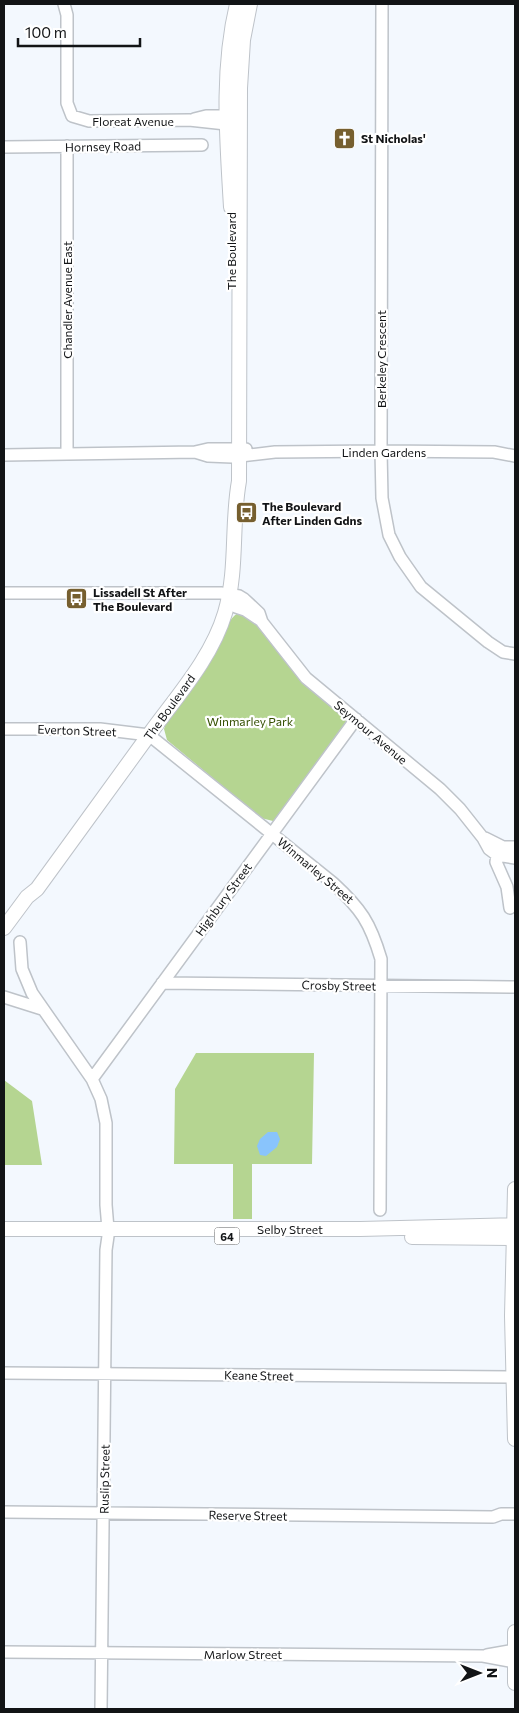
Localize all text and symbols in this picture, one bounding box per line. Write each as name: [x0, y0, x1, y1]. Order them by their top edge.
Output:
scale bar: [18, 15, 140, 47]
text: 100 m: [25, 23, 67, 41]
street label: Floreat Avenue: [92, 114, 174, 128]
church icon: St Nicholas': [333, 126, 357, 150]
place label: St Nicholas': [361, 131, 426, 145]
street label: Hornsey Road: [65, 138, 141, 154]
street label: The Boulevard: [224, 212, 238, 290]
street label: Chandler Avenue East: [60, 241, 74, 359]
street label: Berkeley Crescent: [374, 310, 388, 408]
street label: Linden Gardens: [342, 445, 426, 459]
place label: The Boulevard After Linden Gdns: [262, 499, 362, 527]
bus stop icon: The Boulevard After Linden Gdns: [234, 501, 258, 525]
place label: Lissadell St After The Boulevard: [93, 585, 187, 613]
bus stop icon: Lissadell St After The Boulevard: [65, 587, 89, 611]
street label: The Boulevard: [140, 671, 198, 743]
street label: Seymour Avenue: [332, 697, 410, 767]
park label: Winmarley Park: [207, 714, 294, 728]
street label: Everton Street: [37, 722, 117, 738]
street label: Winmarley Street: [275, 834, 357, 906]
street label: Highbury Street: [192, 860, 254, 938]
street label: Crosby Street: [302, 977, 377, 993]
street label: Selby Street: [257, 1222, 323, 1236]
road number: 64: [214, 1228, 240, 1244]
street label: Keane Street: [224, 1367, 294, 1383]
street label: Ruslip Street: [96, 1444, 112, 1514]
street label: Reserve Street: [208, 1507, 288, 1523]
street label: Marlow Street: [204, 1647, 282, 1661]
north arrow: [454, 1648, 504, 1698]
text: N: [484, 1668, 501, 1678]

